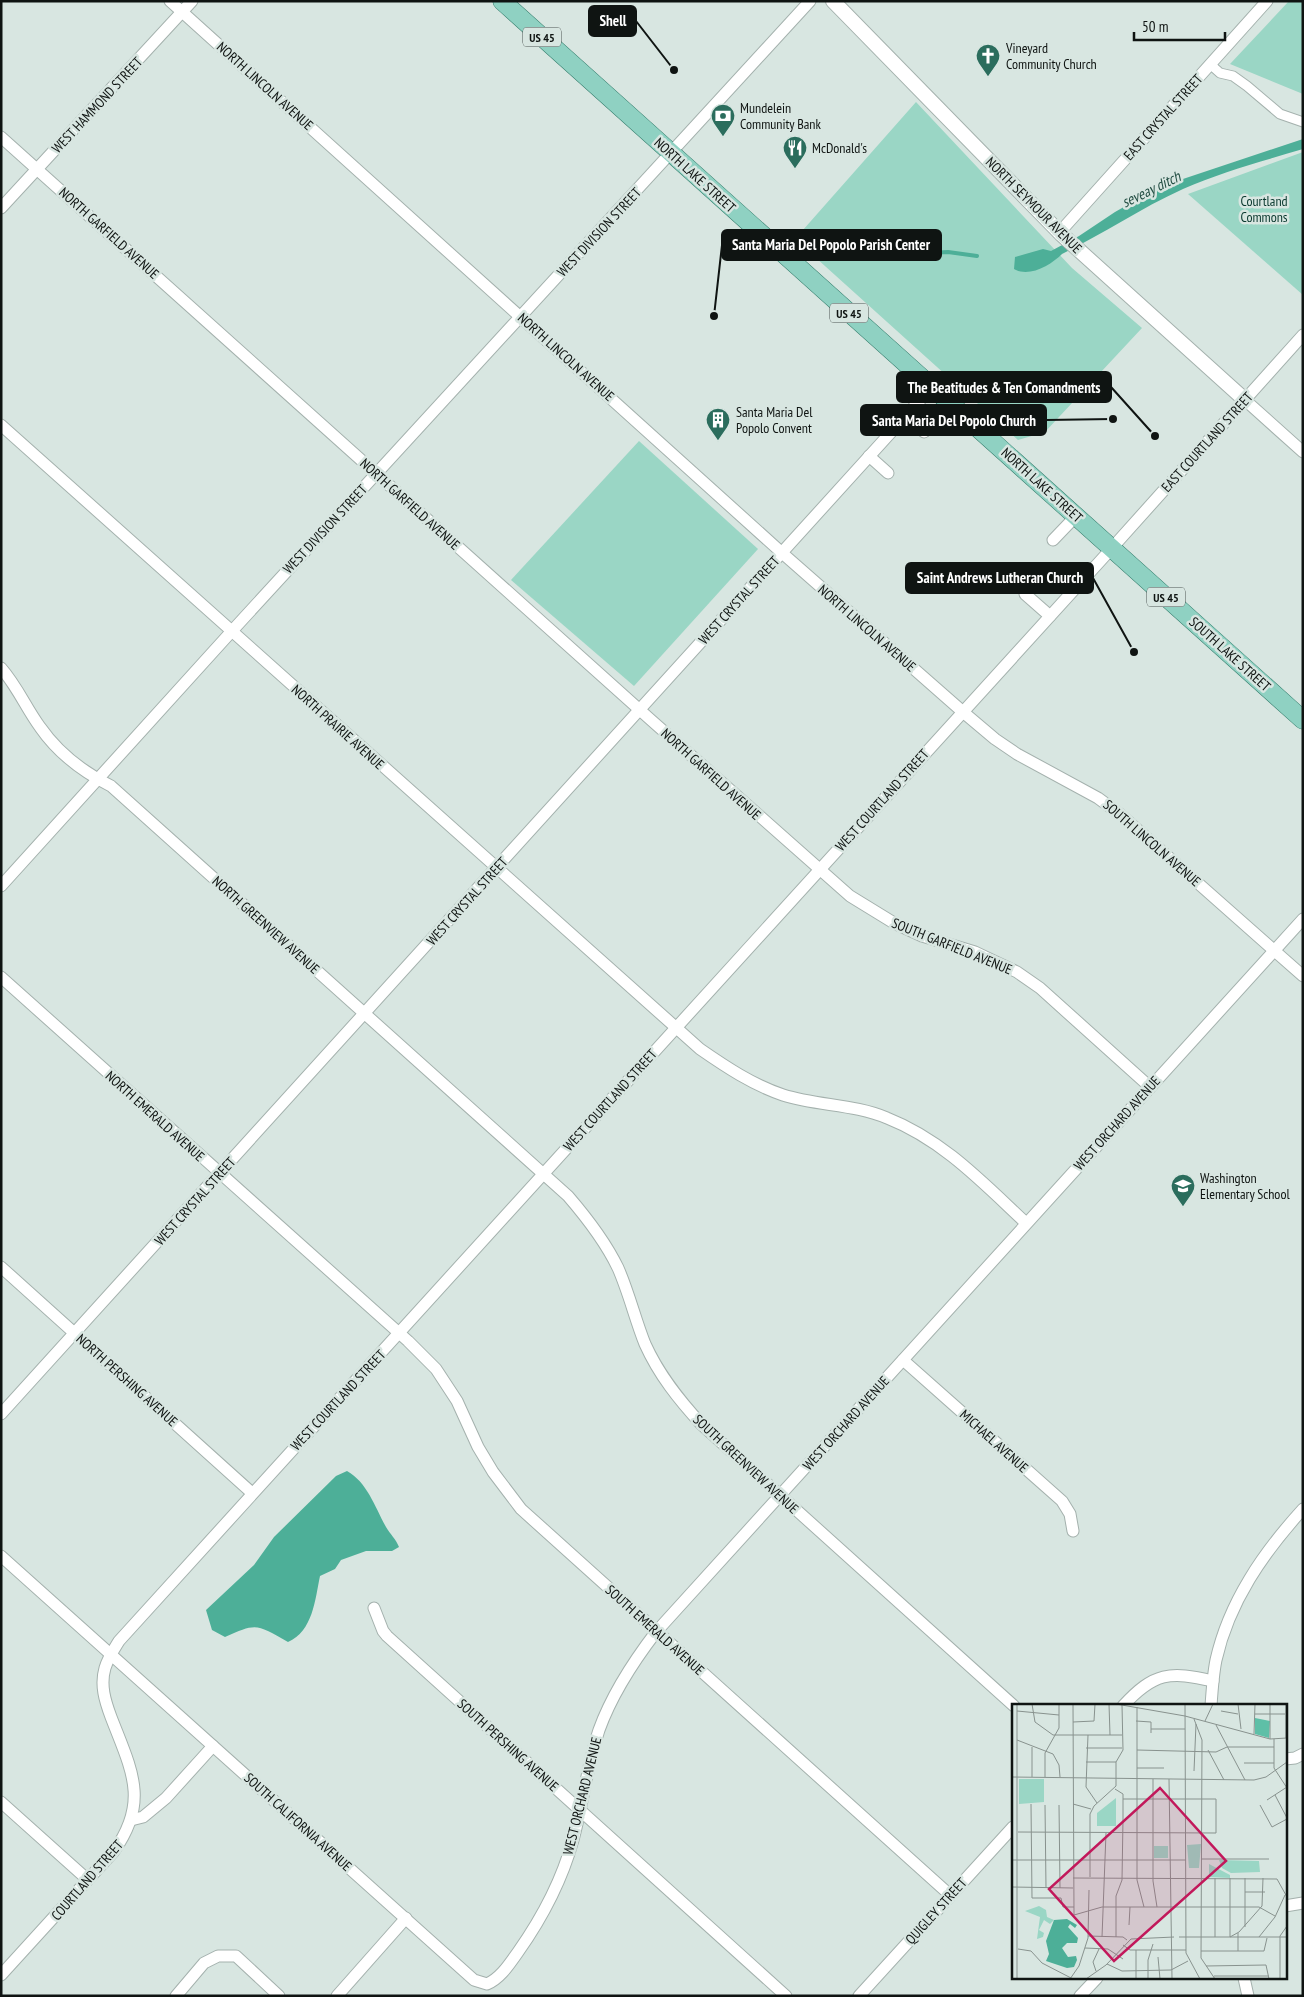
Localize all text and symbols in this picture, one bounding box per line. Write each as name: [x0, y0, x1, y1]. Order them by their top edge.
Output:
callout: Shell: [589, 6, 636, 36]
scale bar: [1134, 10, 1225, 42]
text: Shell: [599, 11, 627, 30]
text: 50 m: [1142, 17, 1168, 36]
road number: US 45: [523, 28, 561, 46]
street label: NORTH LINCOLN AVENUE: [213, 38, 317, 134]
place label: Vineyard Community Church: [1005, 39, 1097, 73]
church icon: Vineyard Community Church: [975, 43, 1001, 77]
street label: WEST HAMMOND STREET: [48, 53, 147, 157]
street label: EAST CRYSTAL STREET: [1120, 70, 1207, 164]
place label: Mundelein Community Bank: [740, 99, 821, 133]
bank icon: Mundelein Community Bank: [710, 103, 736, 137]
street label: NORTH LAKE STREET: [650, 134, 740, 217]
restaurant icon: McDonald's: [782, 135, 808, 169]
place label: McDonald's: [812, 139, 867, 157]
street label: NORTH SEYMOUR AVENUE: [982, 153, 1086, 257]
water label: seveay ditch: [1118, 166, 1185, 211]
street label: NORTH GARFIELD AVENUE: [55, 183, 163, 283]
street label: WEST DIVISION STREET: [553, 183, 645, 280]
park label: Courtland Commons: [1240, 192, 1288, 226]
callout: Santa Maria Del Popolo Parish Center: [722, 230, 941, 260]
text: Santa Maria Del Popolo Parish Center: [732, 235, 931, 254]
road number: US 45: [830, 304, 868, 322]
street label: NORTH LINCOLN AVENUE: [514, 309, 618, 405]
callout: The Beatitudes & Ten Comandments: [897, 372, 1111, 402]
text: The Beatitudes & Ten Comandments: [907, 378, 1101, 397]
street label: EAST COURTLAND STREET: [1157, 388, 1257, 496]
place label: Santa Maria Del Popolo Convent: [736, 403, 813, 437]
callout: Santa Maria Del Popolo Church: [861, 405, 1046, 435]
building icon: Santa Maria Del Popolo Convent: [705, 407, 731, 441]
text: Santa Maria Del Popolo Church: [872, 411, 1036, 430]
street label: NORTH LAKE STREET: [997, 444, 1087, 527]
street label: NORTH GARFIELD AVENUE: [356, 454, 464, 554]
street label: WEST DIVISION STREET: [279, 480, 371, 577]
street label: WEST CRYSTAL STREET: [695, 552, 784, 648]
callout: Saint Andrews Lutheran Church: [906, 563, 1093, 593]
text: Saint Andrews Lutheran Church: [917, 568, 1083, 587]
street label: NORTH LINCOLN AVENUE: [814, 581, 920, 675]
road number: US 45: [1147, 588, 1185, 606]
street label: SOUTH LAKE STREET: [1186, 613, 1275, 696]
street label: NORTH PRAIRIE AVENUE: [288, 681, 388, 773]
street label: NORTH GARFIELD AVENUE: [657, 724, 765, 824]
street label: WEST COURTLAND STREET: [831, 745, 933, 855]
street label: SOUTH LINCOLN AVENUE: [1100, 796, 1204, 890]
street label: WEST CRYSTAL STREET: [423, 853, 512, 949]
street label: NORTH GREENVIEW AVENUE: [209, 872, 323, 978]
street label: SOUTH GARFIELD AVENUE: [889, 914, 1015, 978]
street label: WEST COURTLAND STREET: [559, 1045, 661, 1155]
street label: NORTH EMERALD AVENUE: [102, 1067, 208, 1165]
street label: WEST ORCHARD AVENUE: [1070, 1072, 1164, 1174]
street label: WEST CRYSTAL STREET: [151, 1153, 240, 1249]
place label: Washington Elementary School: [1200, 1169, 1290, 1203]
school or university icon: Washington Elementary School: [1170, 1173, 1196, 1207]
street label: NORTH PERSHING AVENUE: [73, 1330, 181, 1430]
street label: WEST COURTLAND STREET: [287, 1345, 390, 1454]
street label: WEST ORCHARD AVENUE: [799, 1372, 893, 1474]
street label: MICHAEL AVENUE: [956, 1406, 1032, 1476]
street label: SOUTH GREENVIEW AVENUE: [690, 1410, 802, 1518]
street label: SOUTH EMERALD AVENUE: [602, 1581, 708, 1679]
street label: SOUTH PERSHING AVENUE: [454, 1695, 562, 1795]
inset map: [1012, 1704, 1286, 1980]
street label: WEST ORCHARD AVENUE: [559, 1735, 605, 1857]
street label: SOUTH CALIFORNIA AVENUE: [240, 1769, 356, 1875]
street label: COURTLAND STREET: [47, 1835, 127, 1924]
street label: QUIGLEY STREET: [901, 1873, 971, 1948]

